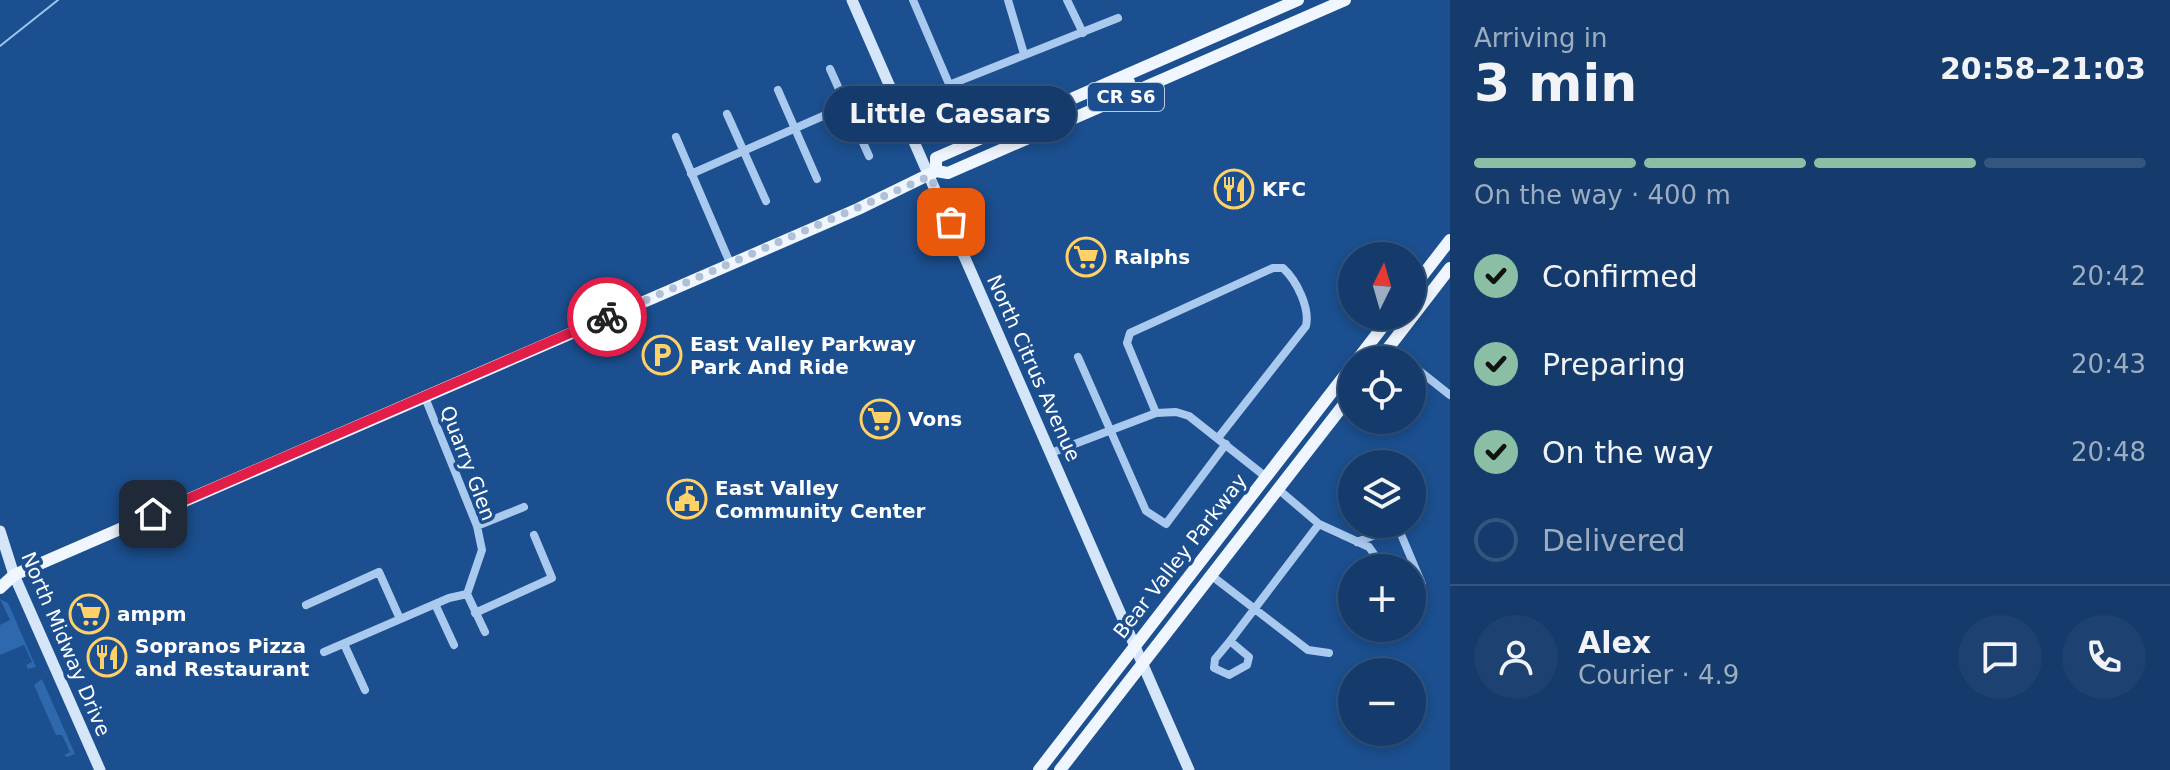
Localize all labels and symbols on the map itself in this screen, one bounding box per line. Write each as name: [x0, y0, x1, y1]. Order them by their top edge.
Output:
road number: CR S6: [1088, 83, 1164, 111]
callout: Little Caesars: [825, 86, 1077, 142]
restaurant icon: KFC: [1213, 168, 1255, 210]
place label: KFC: [1262, 177, 1306, 201]
pin: [917, 188, 985, 256]
supermarket icon: Ralphs: [1065, 236, 1107, 278]
north arrow: [1338, 242, 1426, 330]
place label: Ralphs: [1114, 245, 1190, 269]
street label: North Citrus Avenue: [982, 271, 1086, 465]
courier: [567, 277, 647, 357]
place label: East Valley Parkway Park And Ride: [690, 332, 916, 379]
parking icon: East Valley Parkway Park And Ride: [641, 334, 683, 376]
supermarket icon: Vons: [859, 398, 901, 440]
street label: Quarry Glen: [435, 402, 501, 524]
place label: Vons: [908, 407, 962, 431]
street label: Bear Valley Parkway: [1108, 469, 1252, 643]
place label: East Valley Community Center: [715, 476, 926, 523]
public building icon: East Valley Community Center: [666, 478, 708, 520]
pin: [119, 480, 187, 548]
street label: North Midway Drive: [16, 548, 116, 740]
supermarket icon: ampm: [68, 593, 110, 635]
place label: ampm: [117, 602, 187, 626]
place label: Sopranos Pizza and Restaurant: [135, 634, 310, 681]
restaurant icon: Sopranos Pizza and Restaurant: [86, 636, 128, 678]

